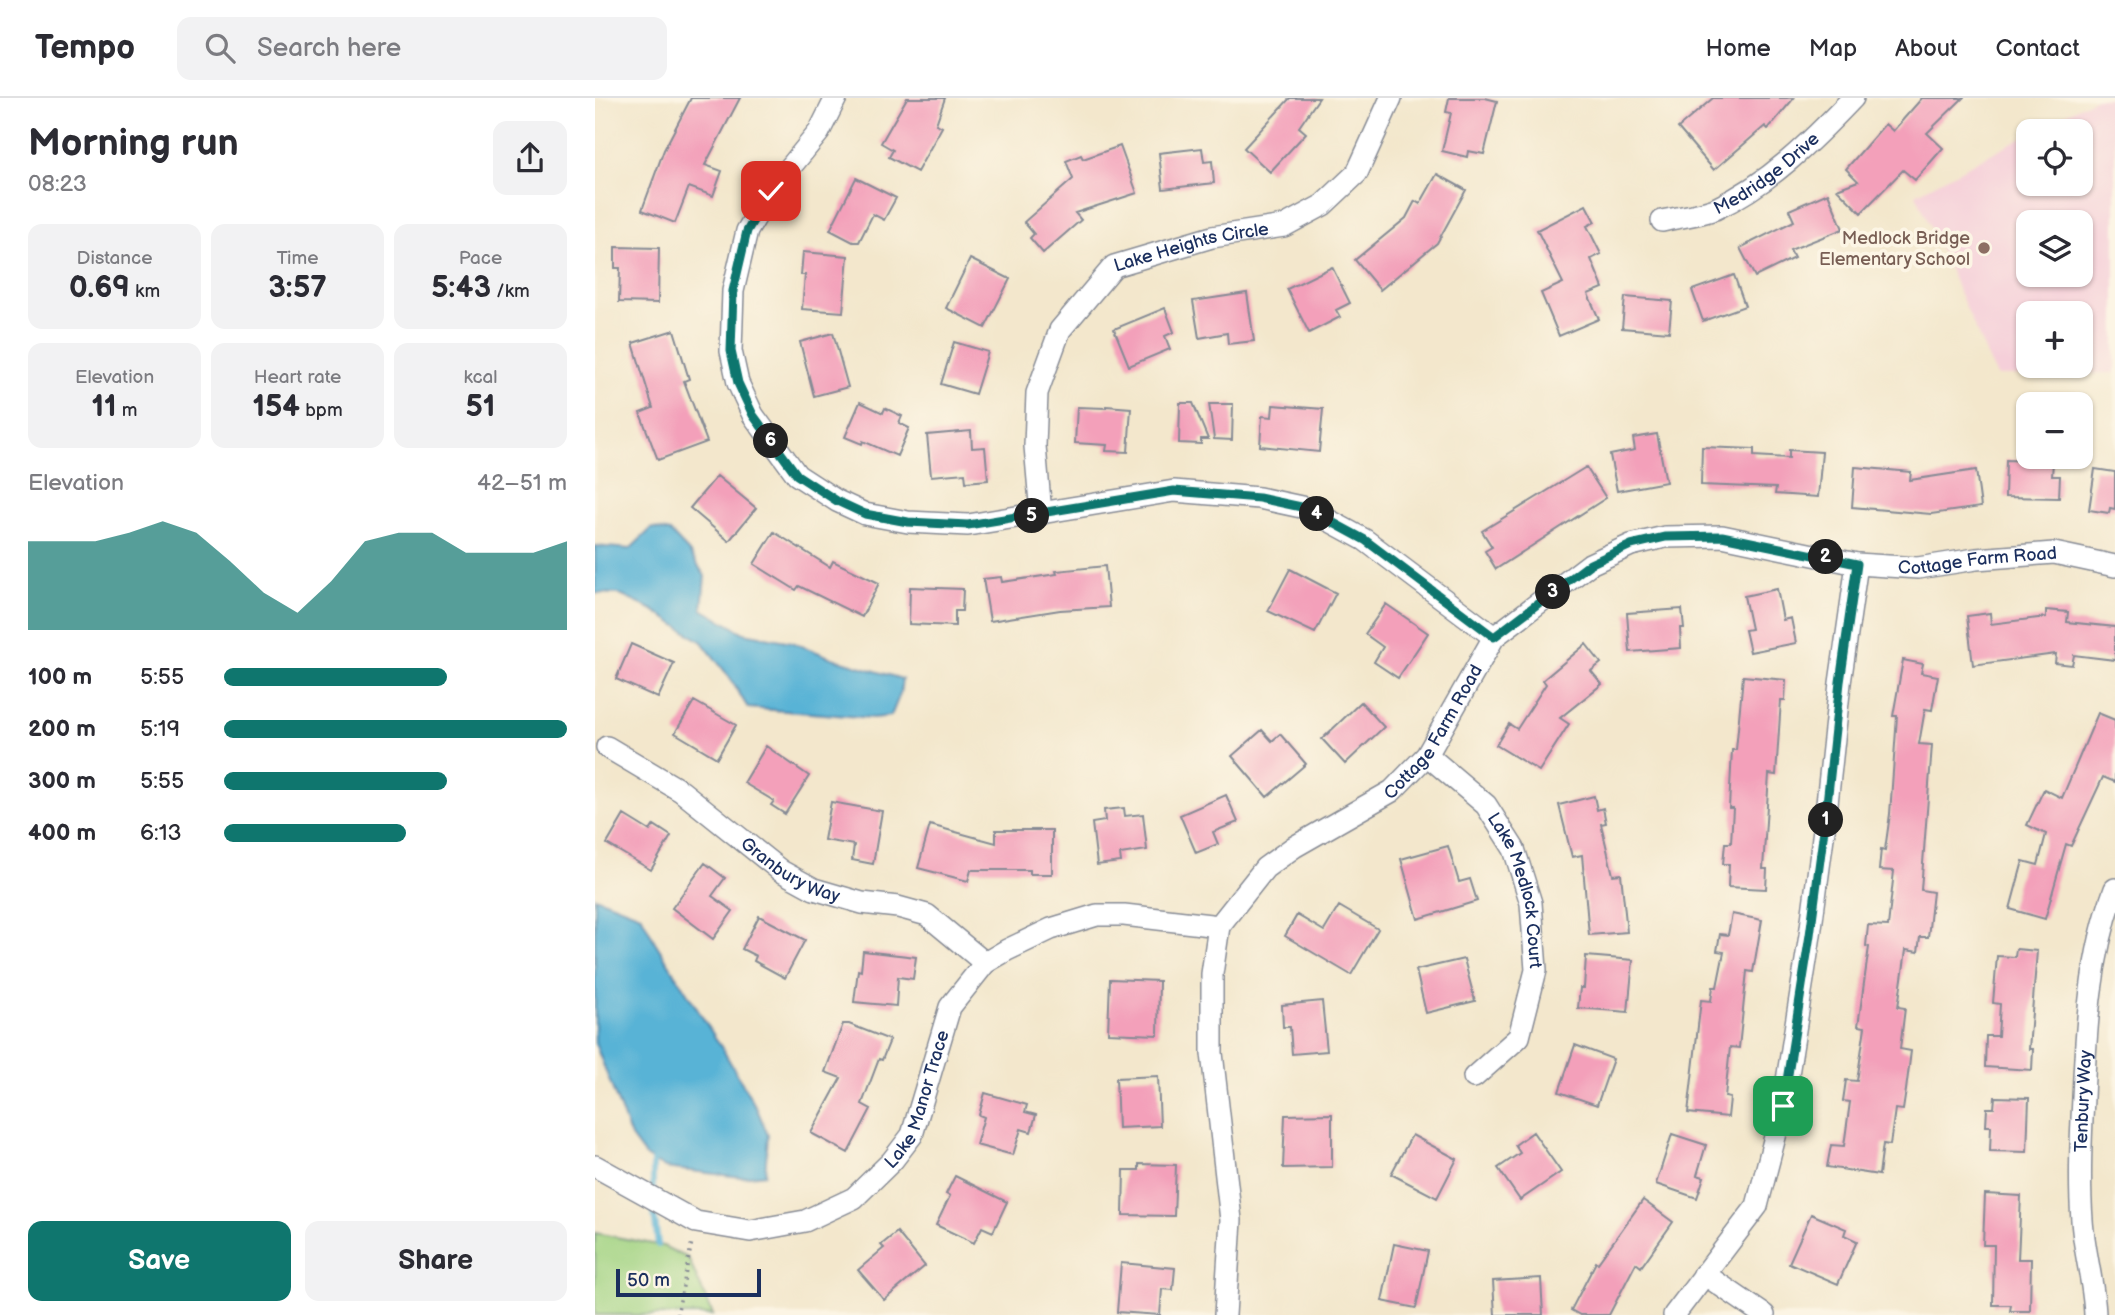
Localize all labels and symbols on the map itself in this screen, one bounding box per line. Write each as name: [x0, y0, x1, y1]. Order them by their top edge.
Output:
street label: Medridge Drive: [1710, 128, 1824, 219]
pin: [741, 161, 801, 221]
street label: Lake Heights Circle: [1111, 218, 1270, 276]
place label: Medlock Bridge Elementary School: [1819, 228, 1970, 270]
marker: Medlock Bridge Elementary School: [1976, 240, 1992, 256]
pin: 6: [753, 424, 789, 458]
pin: 4: [1299, 496, 1335, 532]
pin: 5: [1015, 498, 1049, 534]
pin: 2: [1809, 540, 1843, 574]
street label: Cottage Farm Road: [1897, 542, 2058, 579]
pin: 3: [1535, 574, 1571, 610]
street label: Cottage Farm Road: [1380, 661, 1487, 804]
pin: 1: [1809, 802, 1843, 838]
street label: Lake Medlock Court: [1483, 809, 1546, 970]
street label: Granbury Way: [737, 833, 843, 907]
street label: Lake Manor Trace: [880, 1028, 953, 1173]
street label: Tenbury Way: [2070, 1048, 2096, 1152]
pin: [1753, 1076, 1813, 1136]
scale bar: [616, 1266, 761, 1298]

